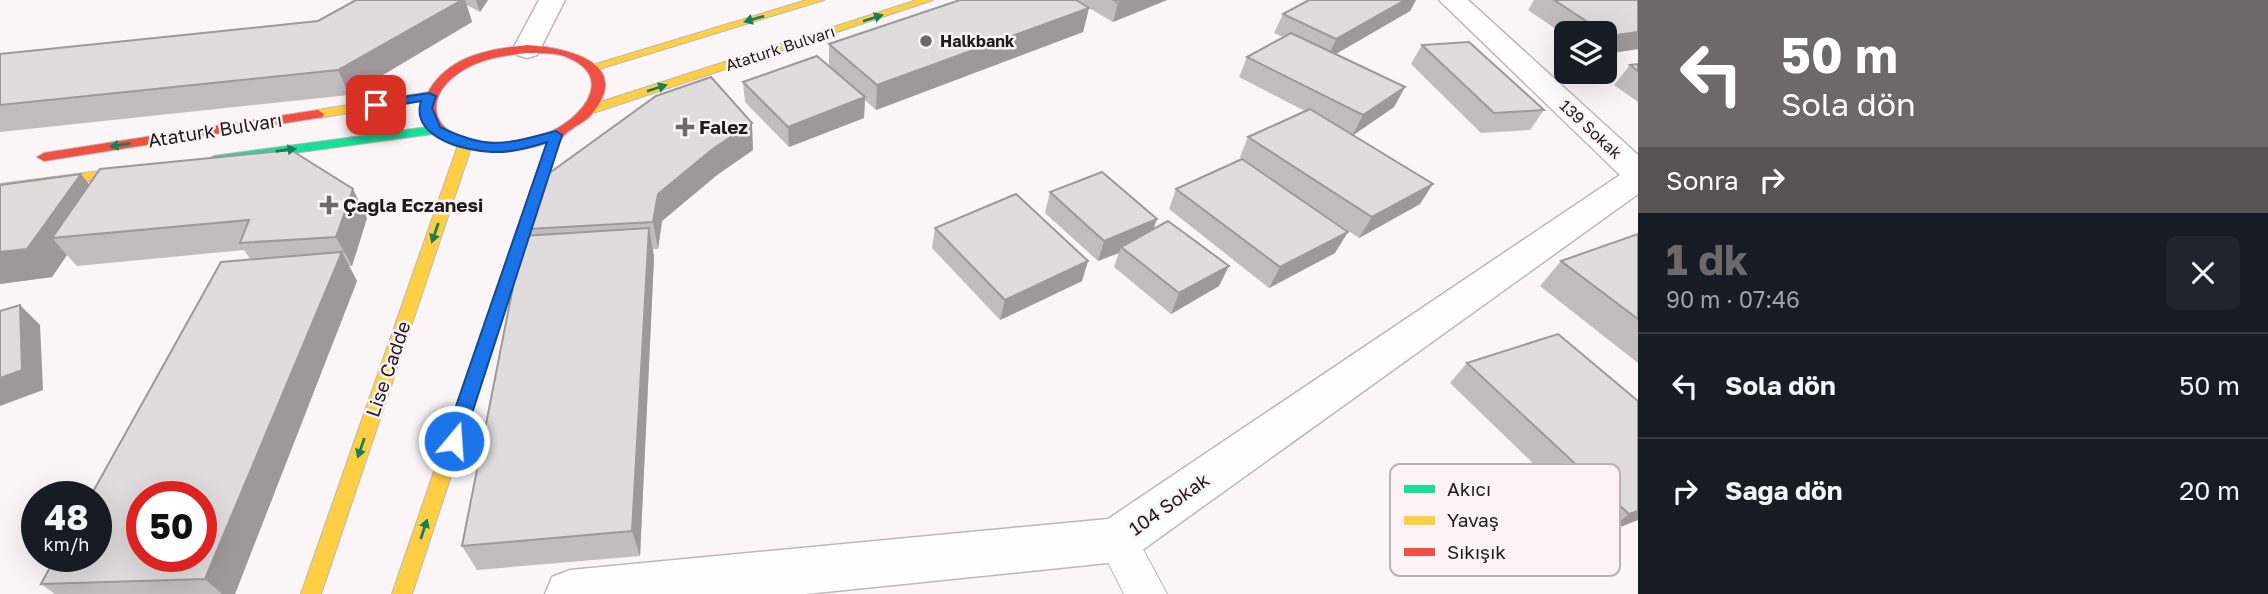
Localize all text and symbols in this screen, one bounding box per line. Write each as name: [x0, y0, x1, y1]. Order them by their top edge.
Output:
one-way arrow: [863, 12, 884, 22]
one-way arrow: [743, 15, 764, 25]
street label: Ataturk Bulvarı: [723, 21, 837, 75]
map controls: [1554, 21, 1617, 84]
button: layers: [1554, 21, 1617, 84]
text: 50 m: [1781, 25, 1898, 84]
icon: left: [1666, 28, 1757, 119]
place label: Halkbank: [940, 31, 1015, 51]
marker: Halkbank: [918, 33, 934, 49]
pin: [346, 75, 406, 135]
one-way arrow: [647, 82, 668, 92]
text: Sola dön: [1781, 85, 1916, 123]
icon: arrive: [357, 86, 395, 124]
street label: 139 Sokak: [1556, 95, 1626, 163]
street label: Ataturk Bulvarı: [146, 108, 284, 151]
place label: Falez: [699, 115, 748, 138]
marker: Falez: [677, 119, 693, 135]
one-way arrow: [109, 140, 131, 151]
one-way arrow: [275, 144, 297, 155]
icon: right: [1753, 161, 1791, 199]
text: Sonra: [1666, 165, 1739, 196]
place label: Çağla Eczanesi: [343, 193, 483, 216]
marker: Çağla Eczanesi: [321, 197, 337, 213]
one-way arrow: [429, 222, 440, 243]
text: 1 dk: [1666, 234, 1748, 284]
button: close: [2166, 236, 2240, 310]
text: 90 m · 07:46: [1666, 285, 1800, 313]
street label: Lise Cadde: [360, 318, 415, 420]
icon: left: [1666, 367, 1704, 405]
text: Sola dön: [1725, 370, 1836, 401]
text: 50 m: [2179, 370, 2240, 401]
position arrow: [417, 404, 491, 478]
one-way arrow: [355, 437, 366, 458]
legend: [1390, 464, 1620, 576]
street label: 104 Sokak: [1124, 467, 1214, 540]
icon: right: [1666, 472, 1704, 510]
text: Sağa dön: [1725, 475, 1842, 506]
text: 20 m: [2179, 475, 2240, 506]
text: Akıcı: [1447, 477, 1491, 500]
speed limit sign: 50: [126, 481, 217, 572]
text: 48: [44, 496, 89, 538]
text: Yavaş: [1447, 508, 1499, 531]
one-way arrow: [419, 519, 430, 540]
text: km/h: [44, 533, 89, 555]
text: Sıkışık: [1447, 540, 1506, 563]

